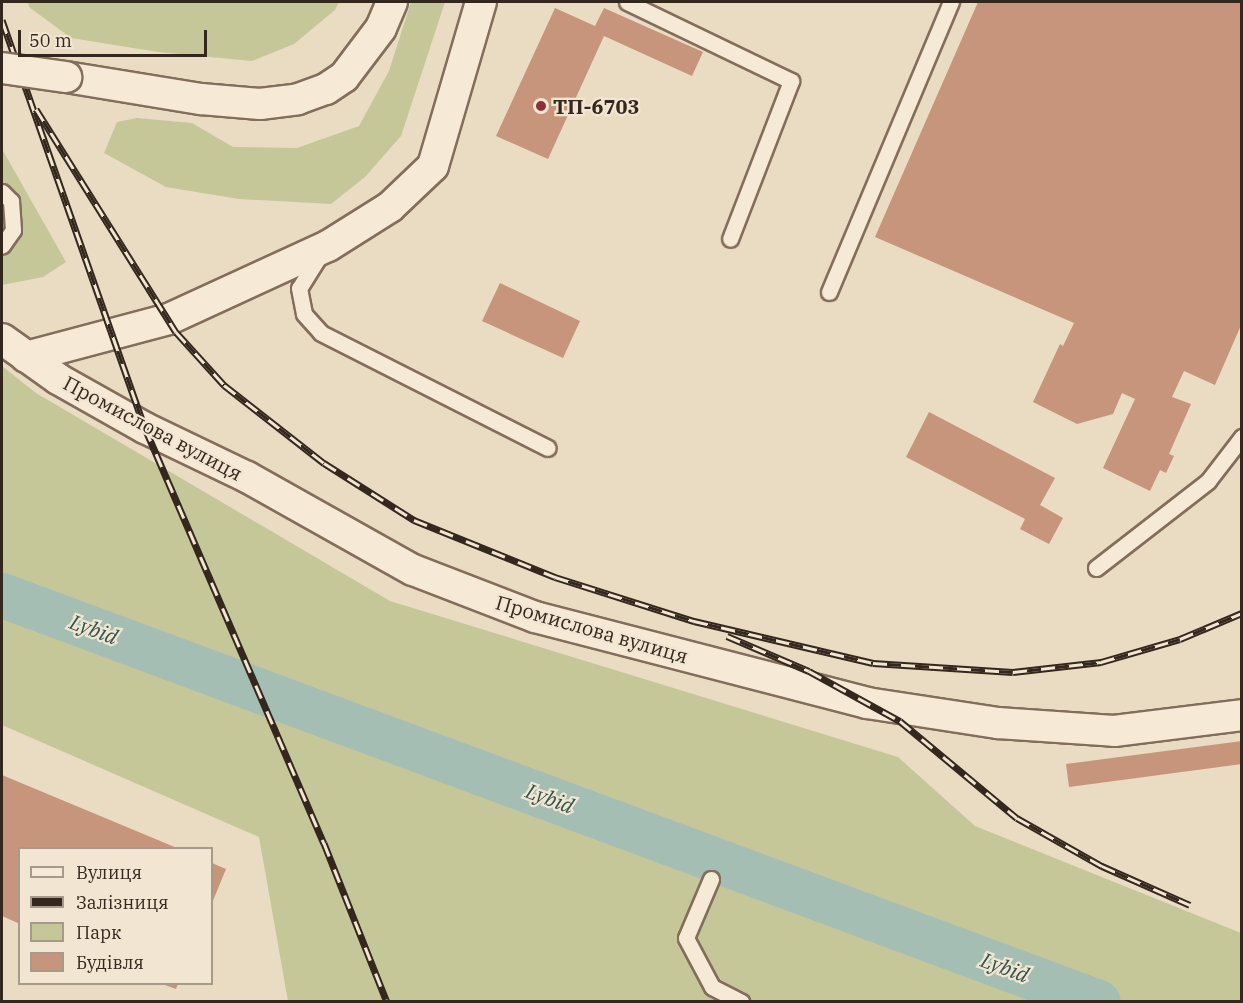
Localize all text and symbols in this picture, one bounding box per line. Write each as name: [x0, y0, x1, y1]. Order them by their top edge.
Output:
scale bar: [21, 18, 210, 56]
text: 50 m: [29, 29, 72, 52]
place label: ТП-6703: [553, 94, 639, 118]
marker: ТП-6703: [534, 99, 548, 113]
street label: Промислова вулиця: [59, 371, 247, 485]
street label: Промислова вулиця: [493, 590, 691, 668]
water label: Lybid: [67, 609, 121, 649]
water label: Lybid: [523, 778, 577, 818]
legend: [18, 847, 213, 985]
text: Вулиця: [76, 861, 142, 884]
text: Залізниця: [76, 891, 169, 914]
text: Парк: [76, 921, 122, 944]
water label: Lybid: [978, 947, 1032, 987]
text: Будівля: [76, 951, 144, 974]

